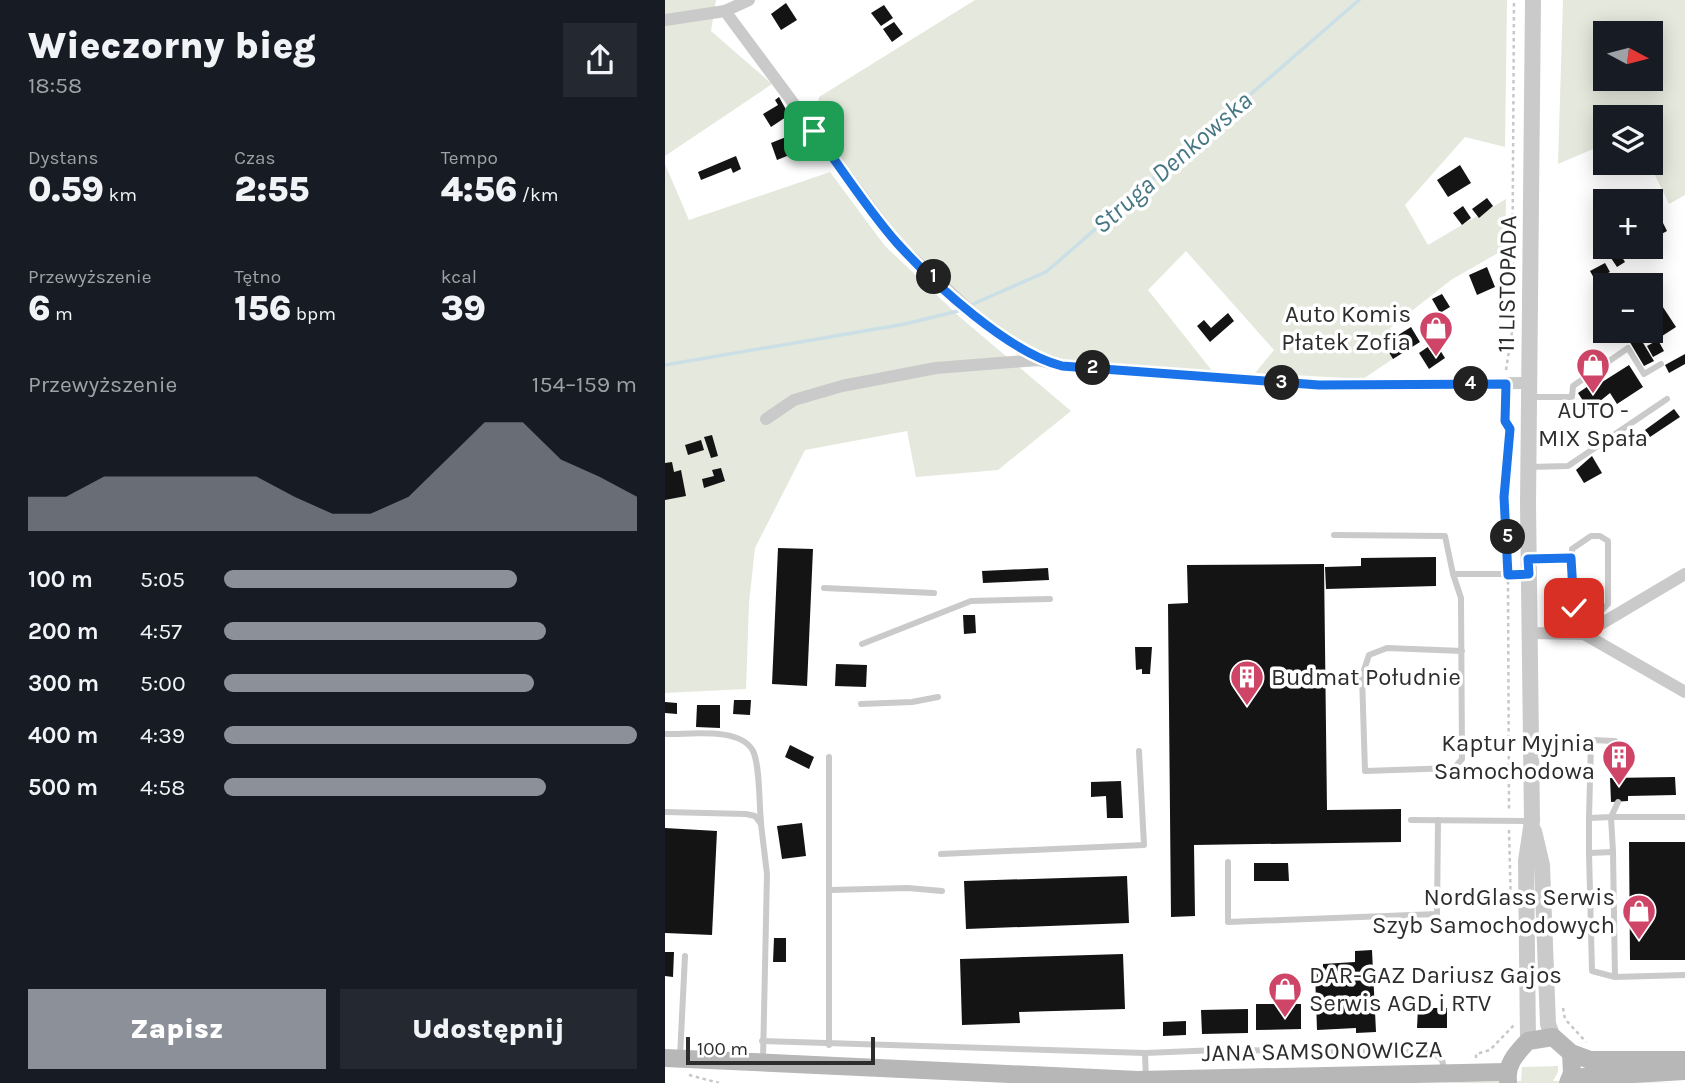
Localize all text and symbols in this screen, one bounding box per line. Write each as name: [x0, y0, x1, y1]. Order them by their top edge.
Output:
north arrow: [1593, 21, 1663, 91]
map controls: [1593, 21, 1663, 343]
text: Wieczorny bieg: [28, 23, 316, 68]
button: share: [563, 23, 637, 97]
text: 18:58: [28, 72, 82, 99]
water label: Struga Denkowska: [1086, 85, 1258, 240]
pin: [784, 101, 844, 161]
button: layers: [1593, 105, 1663, 175]
icon: arrive: [795, 112, 833, 150]
text: Dystans: [28, 147, 98, 169]
text: Czas: [234, 147, 275, 169]
text: Tempo: [441, 147, 498, 169]
text: 0.59: [28, 169, 104, 210]
text: 2:55: [234, 169, 309, 210]
text: 4:56: [441, 169, 517, 210]
text: km: [104, 184, 137, 206]
text: /km: [517, 184, 558, 206]
button: +: [1593, 189, 1663, 259]
street label: 11 LISTOPADA: [1492, 215, 1522, 353]
pin: 1: [917, 260, 951, 294]
text: 1: [930, 265, 937, 287]
text: Przewyższenie: [28, 266, 151, 288]
text: Tętno: [234, 266, 281, 288]
text: kcal: [441, 266, 477, 288]
button: −: [1593, 273, 1663, 343]
text: 6: [28, 288, 51, 329]
text: 156: [234, 288, 291, 329]
text: 39: [441, 288, 486, 329]
place label: Auto Komis Płatek Zofia: [1281, 300, 1411, 356]
text: m: [51, 303, 73, 325]
text: bpm: [291, 303, 336, 325]
shop icon: Auto Komis Płatek Zofia: [1417, 309, 1455, 358]
shop icon: AUTO - MIX Spała: [1574, 346, 1612, 395]
pin: 2: [1075, 350, 1111, 386]
text: 2: [1087, 356, 1098, 378]
pin: 3: [1265, 366, 1299, 400]
pin: 4: [1453, 366, 1489, 402]
text: Przewyższenie: [28, 371, 177, 398]
text: 154–159 m: [532, 371, 637, 398]
text: 3: [1276, 371, 1287, 393]
text: 4: [1465, 372, 1476, 394]
place label: AUTO - MIX Spała: [1538, 396, 1648, 452]
pin: 5: [1491, 520, 1525, 554]
text: 5: [1502, 525, 1513, 547]
text: 100 m: [28, 566, 93, 593]
text: 5:05: [140, 566, 185, 593]
pin: [1544, 578, 1604, 638]
icon: check: [1555, 589, 1593, 627]
text: 200 m: [28, 618, 99, 645]
text: 4:57: [140, 618, 182, 645]
building icon: Budmat Południe: [1228, 658, 1266, 707]
place label: Budmat Południe: [1271, 663, 1461, 691]
text: 300 m: [28, 670, 99, 697]
text: 5:00: [140, 670, 186, 697]
text: 400 m: [28, 722, 98, 749]
text: 4:39: [140, 722, 185, 749]
place label: Kaptur Myjnia Samochodowa: [1434, 729, 1595, 785]
building icon: Kaptur Myjnia Samochodowa: [1600, 738, 1638, 787]
text: 500 m: [28, 774, 98, 801]
text: 4:58: [140, 774, 185, 801]
place label: NordGlass Serwis Szyb Samochodowych: [1372, 883, 1615, 939]
shop icon: NordGlass Serwis Szyb Samochodowych: [1620, 892, 1658, 941]
place label: DAR-GAZ Dariusz Gajos Serwis AGD i RTV: [1309, 961, 1562, 1017]
shop icon: DAR-GAZ Dariusz Gajos Serwis AGD i RTV: [1266, 970, 1304, 1019]
button: Zapisz: [28, 989, 326, 1069]
button: Udostępnij: [340, 989, 637, 1069]
scale bar: [686, 1034, 875, 1066]
street label: JANA SAMSONOWICZA: [1201, 1035, 1443, 1067]
text: 100 m: [697, 1038, 748, 1060]

